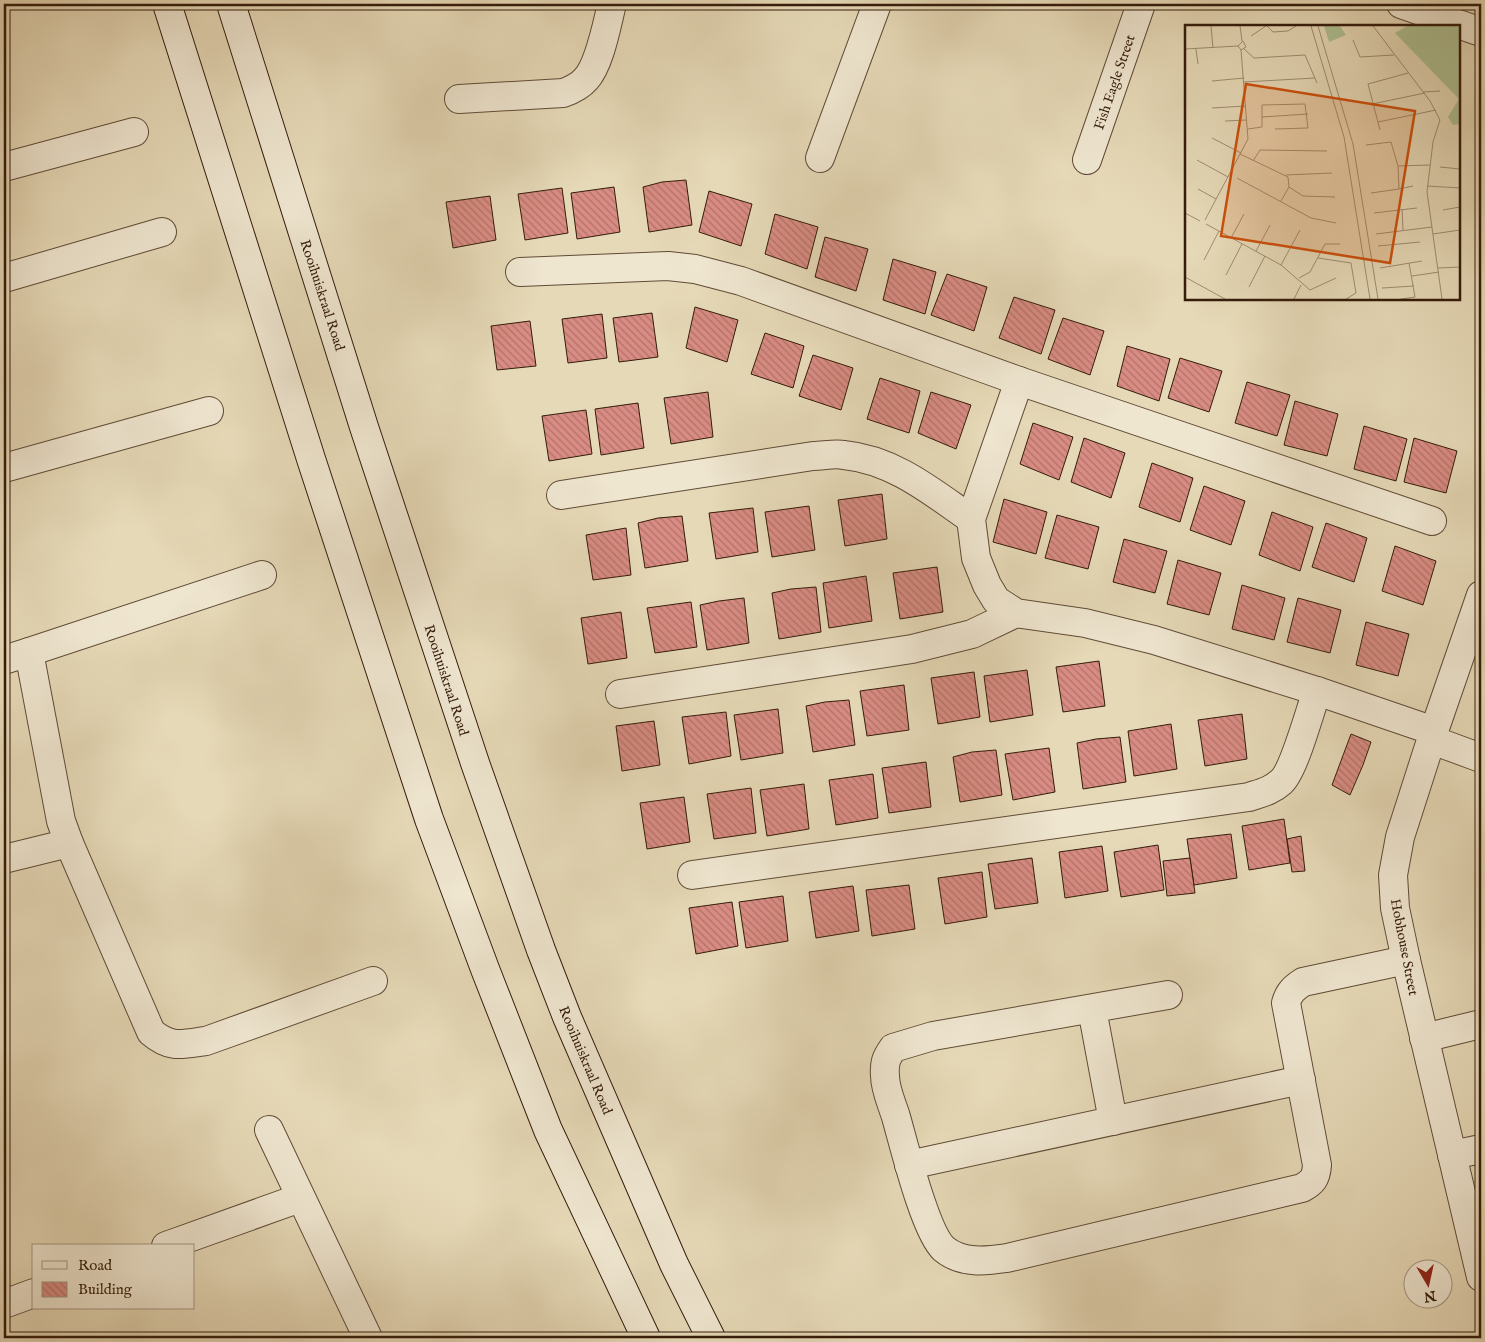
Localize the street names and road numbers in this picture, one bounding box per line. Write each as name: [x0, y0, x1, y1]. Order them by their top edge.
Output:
street label: Fish Eagle Street: [1090, 32, 1140, 132]
street label: Rooihuiskraal Road: [296, 237, 349, 354]
street label: Rooihuiskraal Road: [420, 622, 473, 739]
street label: Hobhouse Street: [1386, 897, 1422, 997]
street label: Rooihuiskraal Road: [554, 1004, 616, 1118]

